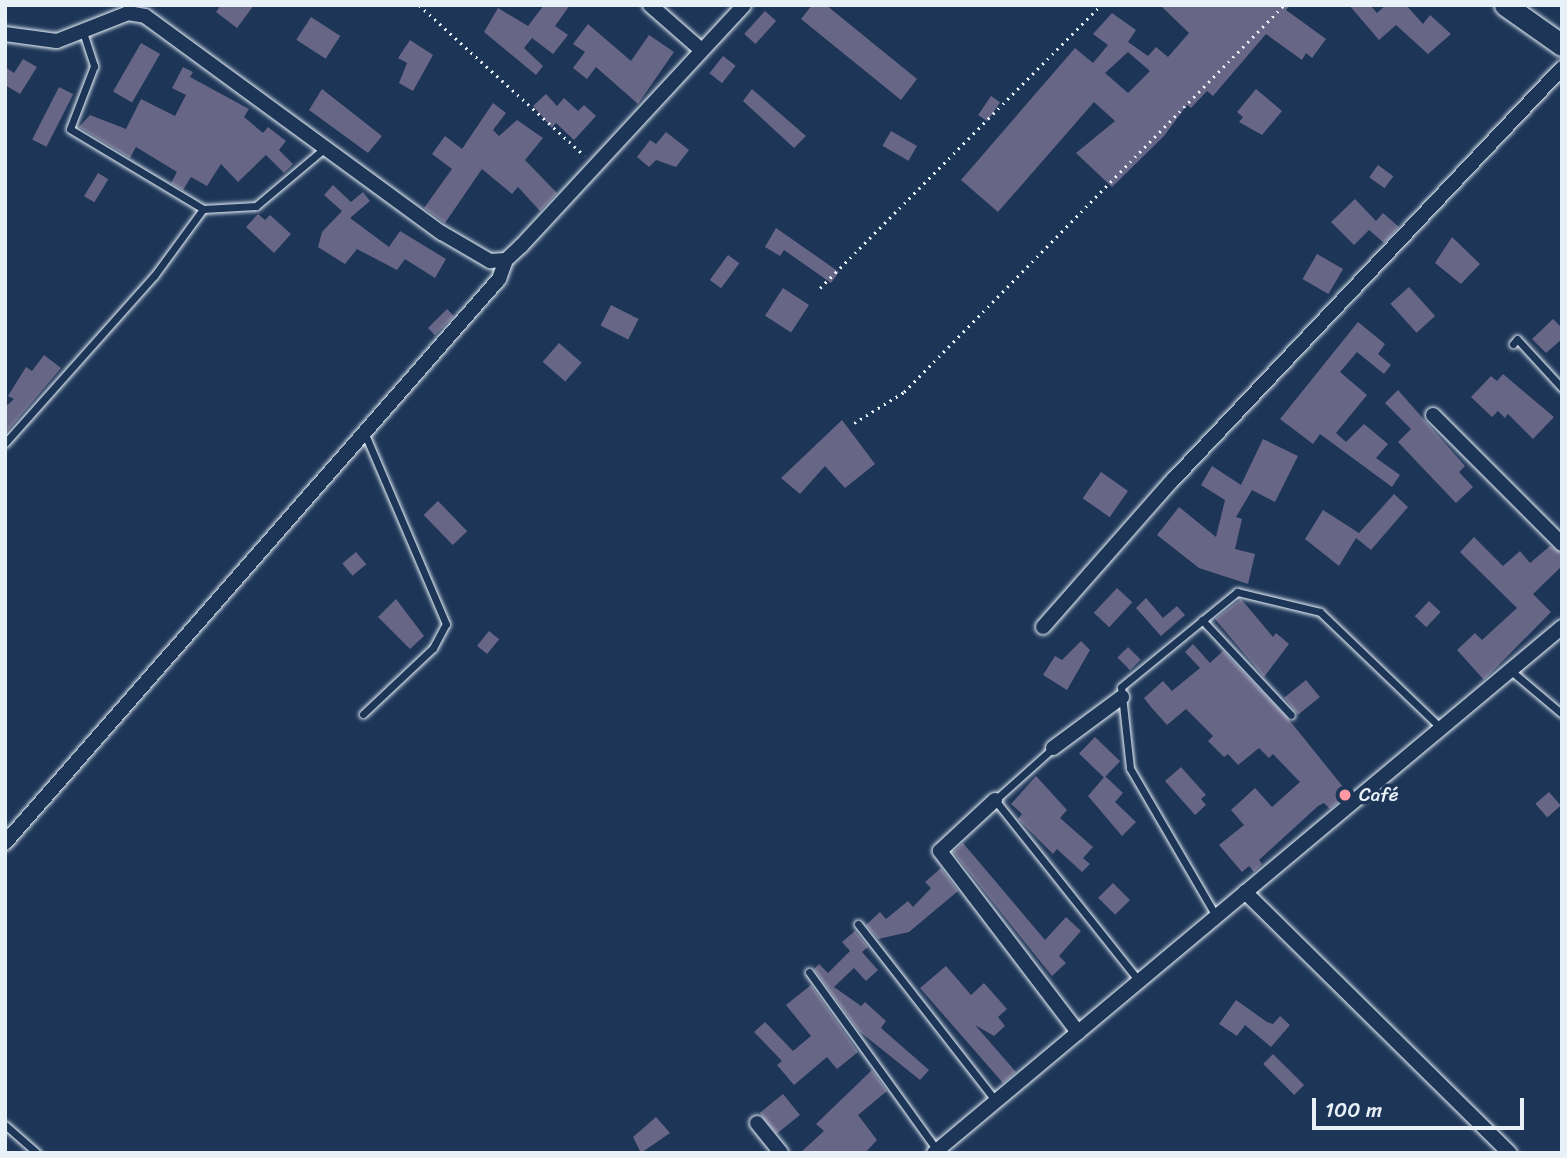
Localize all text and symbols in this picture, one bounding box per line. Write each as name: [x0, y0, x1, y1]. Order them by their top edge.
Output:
place label: Café: [1359, 784, 1399, 806]
marker: Café: [1337, 787, 1353, 803]
scale bar: [1315, 1084, 1527, 1128]
text: 100 m: [1325, 1091, 1382, 1129]

